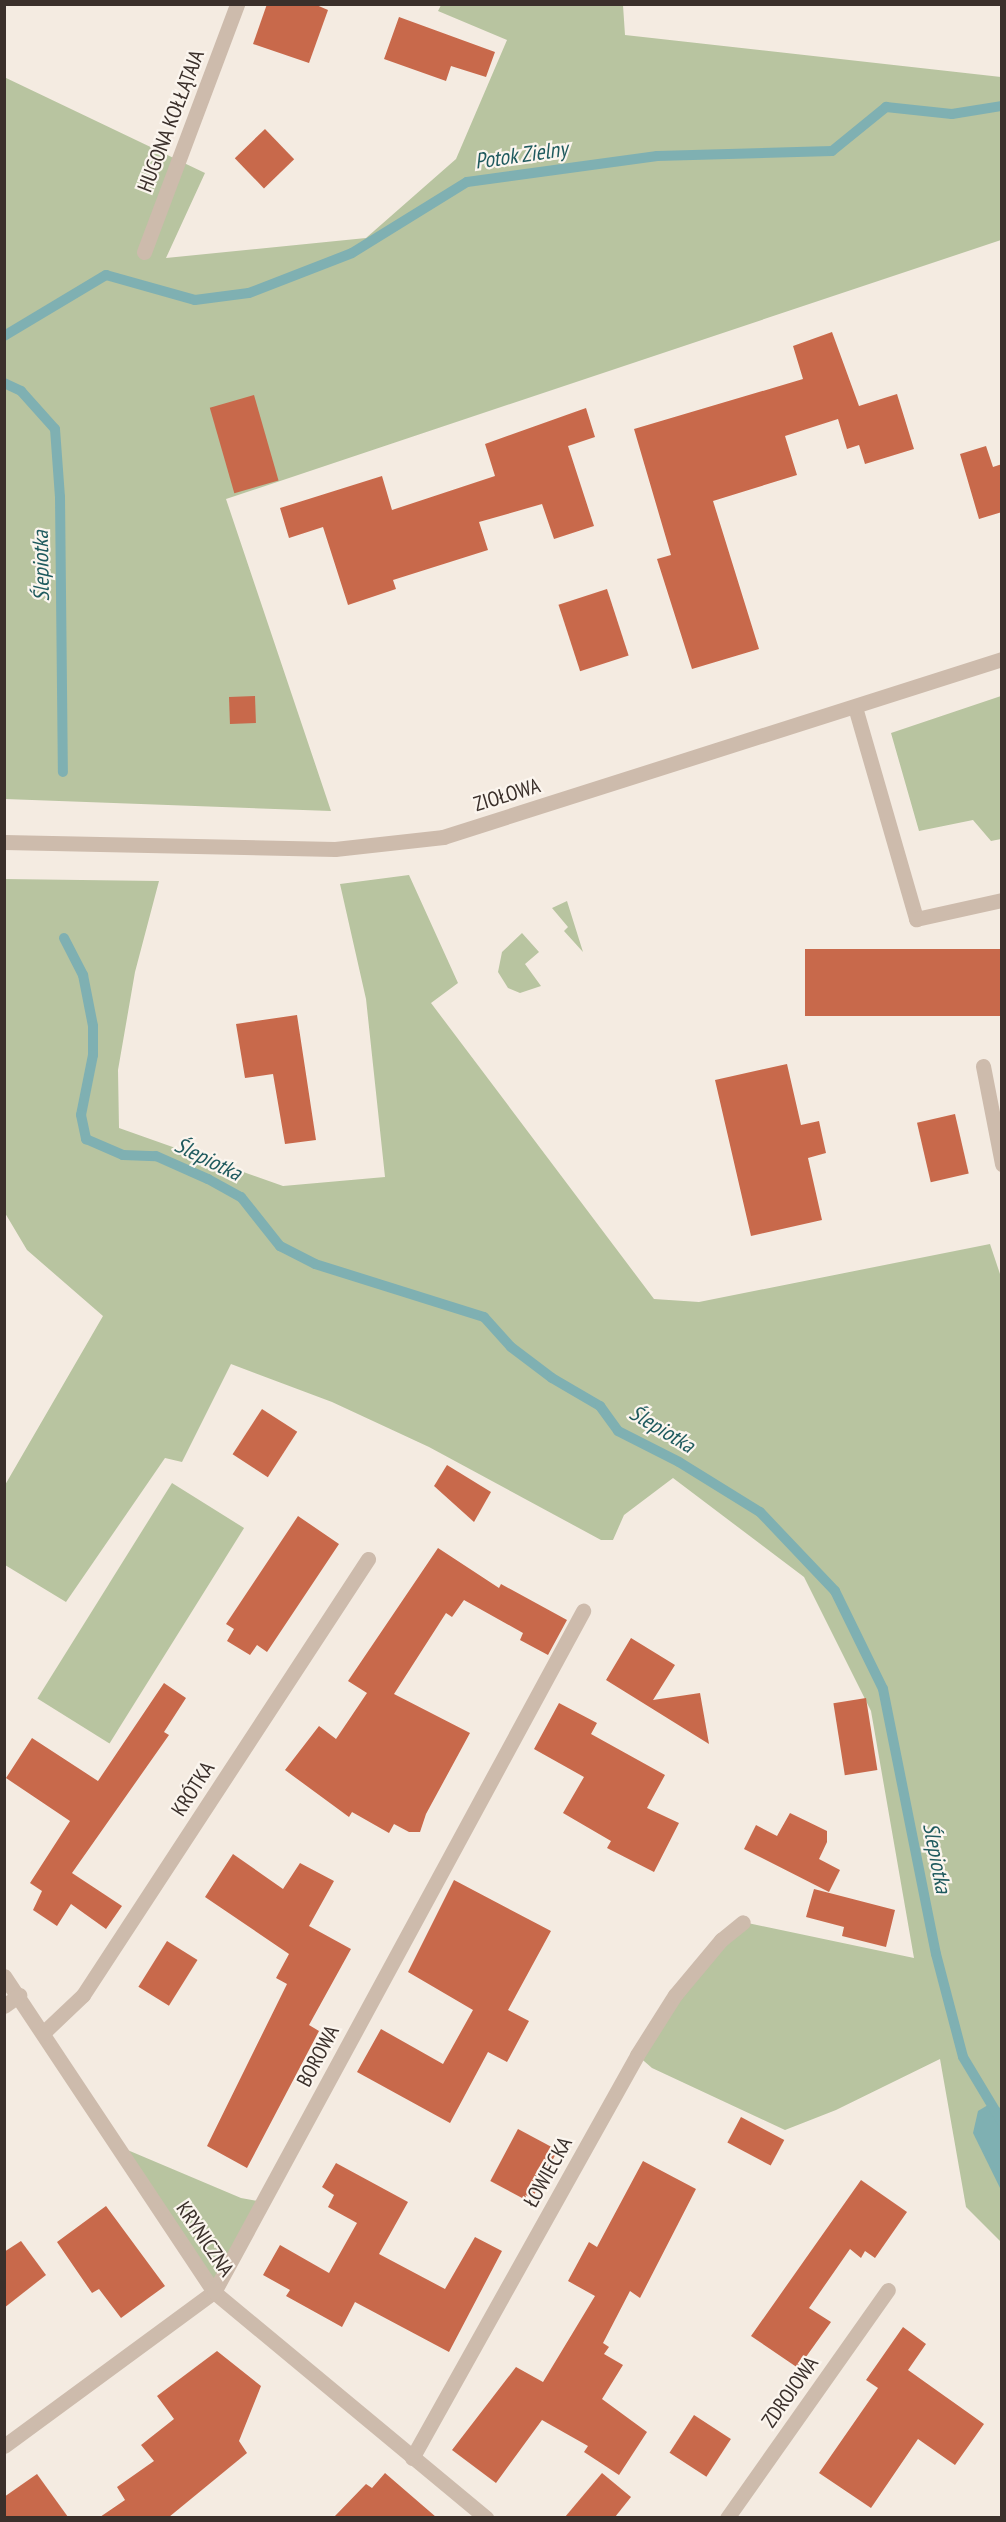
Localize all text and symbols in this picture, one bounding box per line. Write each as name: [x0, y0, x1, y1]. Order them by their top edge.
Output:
street label: HUGONA KOŁŁĄTAJA: [132, 46, 210, 196]
water label: Potok Zielny: [473, 135, 569, 175]
water label: Ślepiotka: [27, 530, 55, 602]
street label: ZIOŁOWA: [471, 773, 543, 817]
water label: Ślepiotka: [170, 1132, 246, 1186]
water label: Ślepiotka: [625, 1399, 699, 1459]
street label: KRÓTKA: [166, 1757, 220, 1821]
water label: Ślepiotka: [917, 1821, 957, 1895]
street label: BOROWA: [291, 2021, 345, 2091]
street label: ŁOWIECKA: [519, 2133, 577, 2211]
street label: KRYNICZNA: [171, 2197, 239, 2281]
street label: ZDROJOWA: [756, 2352, 824, 2432]

